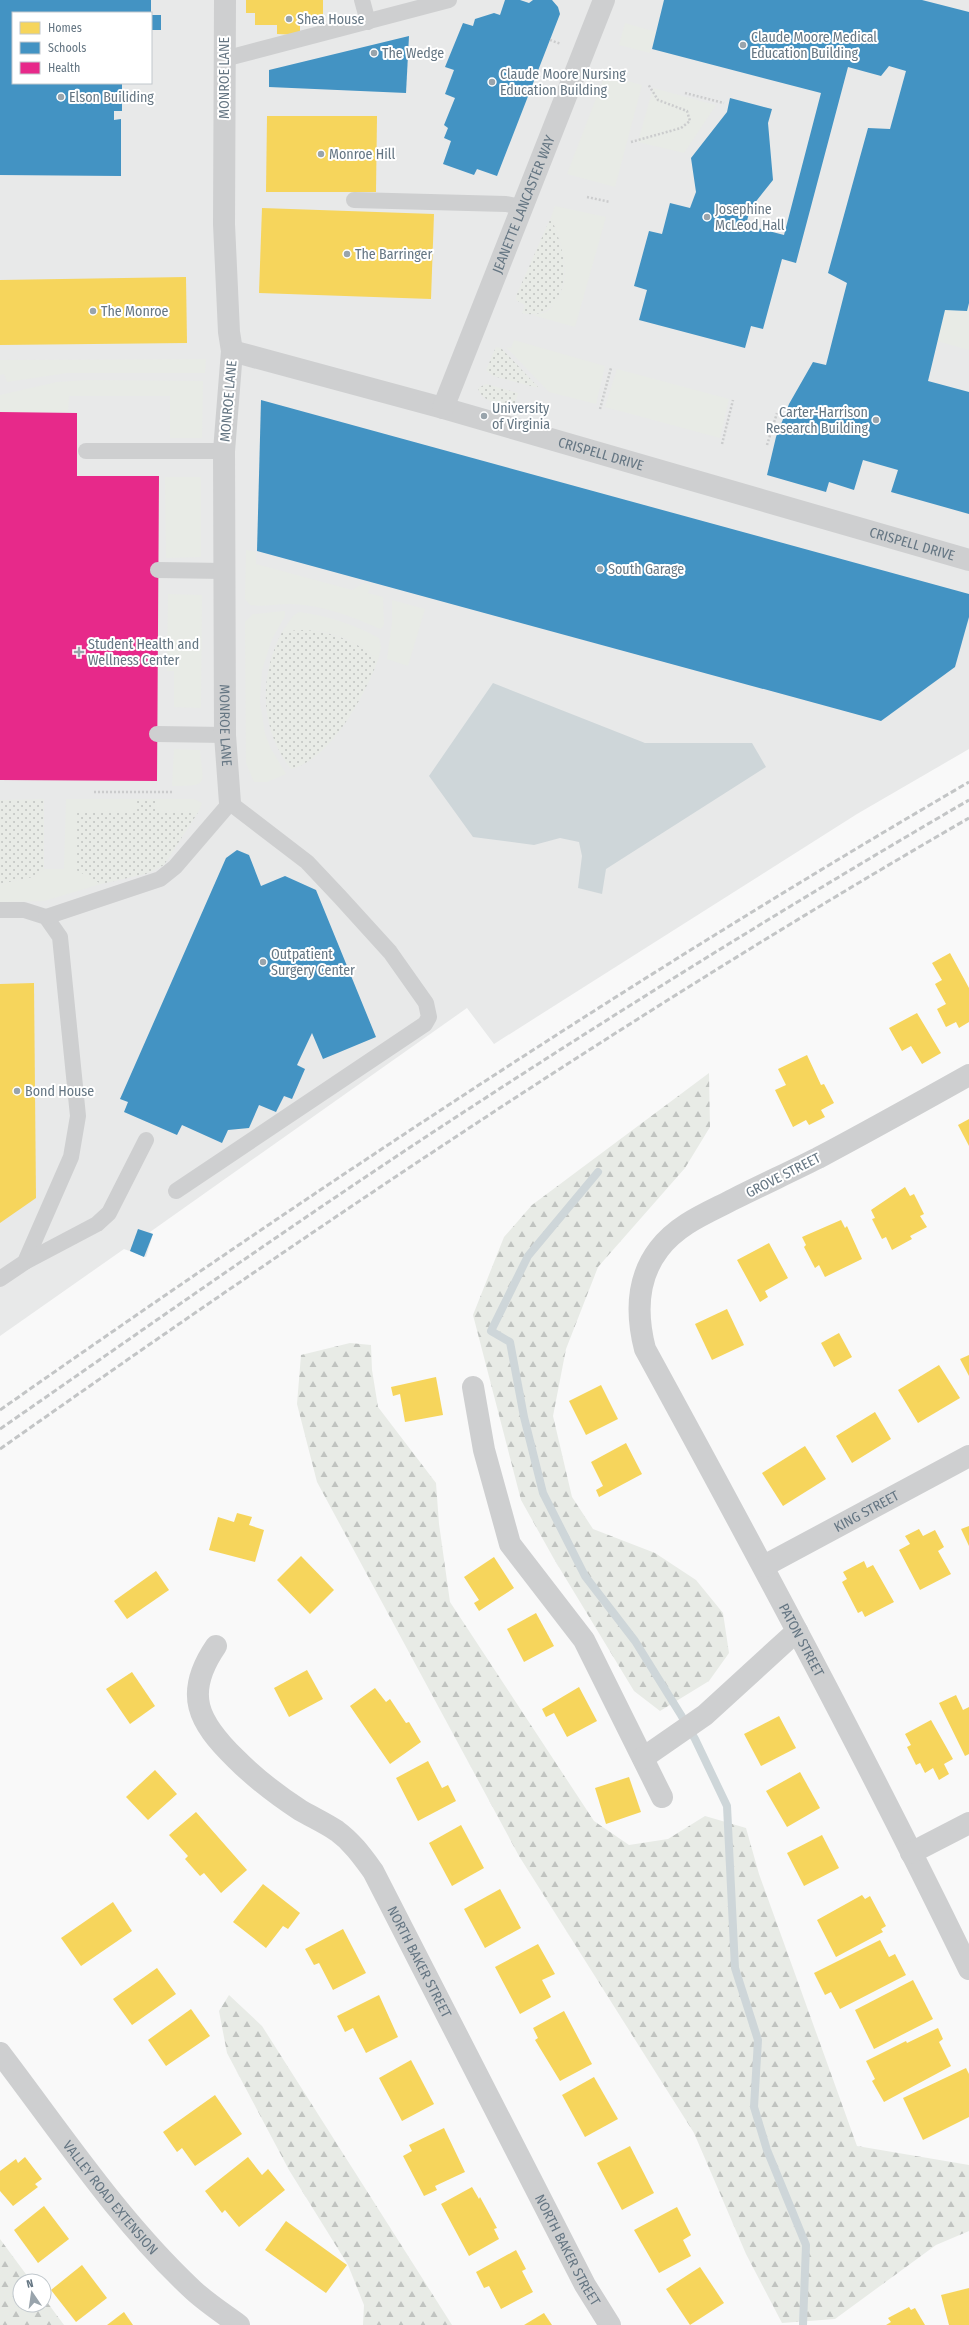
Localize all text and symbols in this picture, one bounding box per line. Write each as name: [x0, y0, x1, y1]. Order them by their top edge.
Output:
place label: Shea House: [297, 11, 364, 28]
legend: [12, 12, 152, 84]
marker: Shea House: [284, 14, 294, 24]
text: Homes: [48, 21, 82, 35]
place label: Claude Moore Medical Education Building: [751, 29, 877, 62]
street label: MONROE LANE: [216, 37, 233, 119]
marker: Claude Moore Medical Education Building: [738, 40, 748, 50]
text: Schools: [48, 41, 86, 55]
place label: The Wedge: [382, 45, 444, 62]
marker: The Wedge: [369, 48, 379, 58]
text: Health: [48, 61, 80, 75]
place label: Claude Moore Nursing Education Building: [500, 66, 626, 99]
marker: Claude Moore Nursing Education Building: [487, 77, 497, 87]
place label: Elson Builiding: [69, 89, 154, 106]
marker: Elson Builiding: [56, 92, 66, 102]
street label: JEANETTE LANCASTER WAY: [489, 133, 559, 276]
place label: Monroe Hill: [329, 146, 395, 163]
marker: Monroe Hill: [316, 149, 326, 159]
place label: Josephine McLeod Hall: [715, 201, 785, 234]
marker: Josephine McLeod Hall: [702, 212, 712, 222]
place label: The Barringer: [355, 246, 433, 263]
marker: The Barringer: [342, 249, 352, 259]
place label: The Monroe: [101, 303, 169, 320]
marker: The Monroe: [88, 306, 98, 316]
street label: MONROE LANE: [216, 359, 241, 443]
place label: University of Virginia: [492, 400, 550, 433]
place label: Carter-Harrison Research Building: [766, 404, 868, 437]
marker: University of Virginia: [479, 411, 489, 421]
marker: Carter-Harrison Research Building: [871, 415, 881, 425]
street label: CRISPELL DRIVE: [556, 434, 646, 475]
street label: CRISPELL DRIVE: [867, 524, 957, 565]
place label: South Garage: [608, 561, 684, 578]
marker: South Garage: [595, 564, 605, 574]
place label: Student Health and Wellness Center: [88, 636, 199, 669]
marker: Student Health and Wellness Center: [73, 646, 85, 658]
street label: MONROE LANE: [216, 684, 235, 767]
place label: Outpatient Surgery Center: [271, 946, 355, 979]
marker: Outpatient Surgery Center: [258, 957, 268, 967]
place label: Bond House: [25, 1083, 94, 1100]
marker: Bond House: [12, 1086, 22, 1096]
street label: GROVE STREET: [743, 1149, 824, 1202]
street label: KING STREET: [831, 1487, 902, 1536]
street label: PATON STREET: [775, 1601, 828, 1680]
street label: NORTH BAKER STREET: [383, 1903, 455, 2021]
street label: VALLEY ROAD EXTENSION: [59, 2138, 161, 2258]
street label: NORTH BAKER STREET: [531, 2192, 604, 2309]
north arrow: [12, 2273, 52, 2313]
text: N: [25, 2277, 35, 2291]

